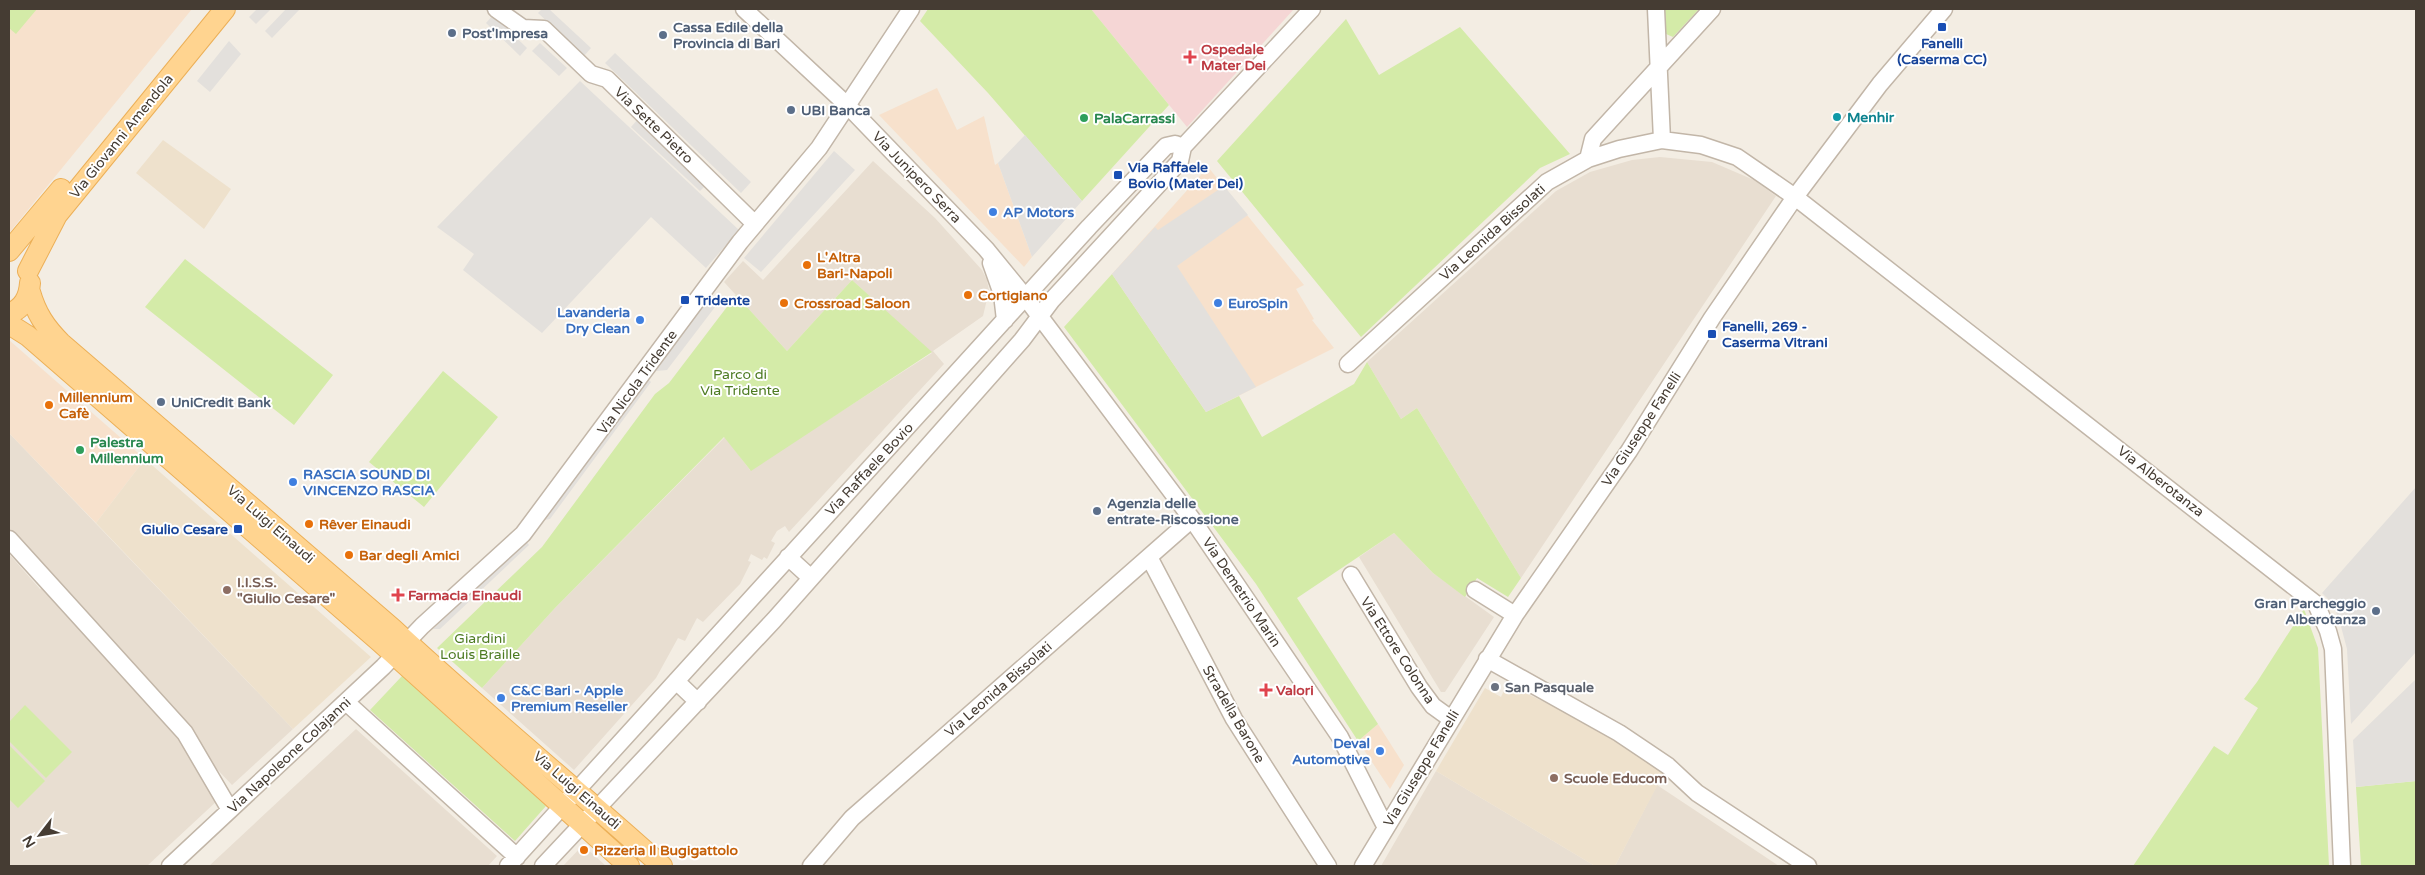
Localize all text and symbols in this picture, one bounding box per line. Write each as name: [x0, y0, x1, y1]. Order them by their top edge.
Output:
place label: Cassa Edile della Provincia di Bari: [673, 19, 783, 52]
marker: Fanelli (Caserma CC): [1936, 21, 1948, 33]
place label: Post'Impresa: [462, 25, 548, 42]
marker: Post'Impresa: [446, 27, 458, 39]
marker: Cassa Edile della Provincia di Bari: [657, 29, 669, 41]
place label: Fanelli (Caserma CC): [1897, 35, 1987, 68]
place label: Ospedale Mater Dei: [1201, 41, 1266, 74]
marker: Ospedale Mater Dei: [1183, 50, 1197, 64]
street label: Via Giovanni Amendola: [66, 71, 177, 202]
street label: Via Sette Pietro: [611, 83, 697, 167]
place label: UBI Banca: [801, 102, 871, 119]
marker: UBI Banca: [785, 104, 797, 116]
place label: Menhir: [1847, 109, 1895, 126]
place label: PalaCarrassi: [1094, 110, 1175, 127]
marker: Menhir: [1831, 111, 1843, 123]
marker: PalaCarrassi: [1078, 112, 1090, 124]
street label: Via Junipero Serra: [869, 128, 965, 227]
place label: Via Raffaele Bovio (Mater Dei): [1128, 159, 1243, 192]
marker: Via Raffaele Bovio (Mater Dei): [1112, 169, 1124, 181]
street label: Via Leonida Bissolati: [1436, 180, 1549, 284]
place label: AP Motors: [1003, 204, 1074, 221]
marker: AP Motors: [987, 206, 999, 218]
place label: L'Altra Bari-Napoli: [817, 249, 893, 282]
marker: L'Altra Bari-Napoli: [801, 259, 813, 271]
place label: Cortigiano: [978, 287, 1048, 304]
marker: Cortigiano: [962, 289, 974, 301]
place label: Tridente: [694, 292, 750, 309]
marker: Tridente: [679, 294, 691, 306]
place label: Crossroad Saloon: [794, 295, 910, 312]
place label: EuroSpin: [1228, 295, 1288, 312]
marker: Crossroad Saloon: [778, 297, 790, 309]
marker: EuroSpin: [1212, 297, 1224, 309]
place label: Lavanderia Dry Clean: [557, 304, 630, 337]
marker: Lavanderia Dry Clean: [634, 314, 646, 326]
place label: Fanelli, 269 - Caserma Vitrani: [1722, 318, 1828, 351]
street label: Via Nicola Tridente: [594, 327, 681, 438]
marker: Fanelli, 269 - Caserma Vitrani: [1706, 328, 1718, 340]
park label: Parco di Via Tridente: [700, 366, 780, 399]
street label: Via Giuseppe Fanelli: [1598, 369, 1685, 490]
place label: Millennium Cafè: [59, 389, 133, 422]
place label: UniCredit Bank: [171, 394, 271, 411]
marker: UniCredit Bank: [155, 396, 167, 408]
marker: Millennium Cafè: [43, 399, 55, 411]
street label: Via Raffaele Bovio: [822, 419, 917, 519]
place label: Palestra Millennium: [90, 434, 164, 467]
street label: Via Alberotanza: [2114, 442, 2207, 521]
marker: Palestra Millennium: [74, 444, 86, 456]
place label: RASCIA SOUND DI VINCENZO RASCIA: [303, 466, 436, 499]
marker: RASCIA SOUND DI VINCENZO RASCIA: [287, 476, 299, 488]
street label: Via Luigi Einaudi: [224, 482, 318, 567]
place label: Agenzia delle entrate-Riscossione: [1107, 495, 1239, 528]
marker: Agenzia delle entrate-Riscossione: [1091, 505, 1103, 517]
place label: Rêver Einaudi: [319, 516, 411, 533]
marker: Rêver Einaudi: [303, 518, 315, 530]
place label: Giulio Cesare: [141, 521, 228, 538]
marker: Giulio Cesare: [232, 523, 244, 535]
street label: Via Demetrio Marin: [1199, 534, 1285, 650]
place label: Bar degli Amici: [359, 547, 459, 564]
marker: Bar degli Amici: [343, 549, 355, 561]
place label: I.I.S.S. "Giulio Cesare": [237, 574, 336, 607]
marker: I.I.S.S. "Giulio Cesare": [221, 584, 233, 596]
place label: Farmacia Einaudi: [408, 587, 521, 604]
marker: Farmacia Einaudi: [392, 589, 404, 601]
street label: Via Ettore Colonna: [1357, 594, 1438, 707]
place label: Gran Parcheggio Alberotanza: [2254, 595, 2366, 628]
marker: Gran Parcheggio Alberotanza: [2370, 605, 2382, 617]
park label: Giardini Louis Braille: [440, 630, 520, 663]
street label: Via Leonida Bissolati: [941, 638, 1055, 741]
street label: Stradella Barone: [1199, 662, 1268, 766]
place label: San Pasquale: [1505, 679, 1594, 696]
marker: San Pasquale: [1489, 681, 1501, 693]
place label: C&C Bari - Apple Premium Reseller: [511, 682, 628, 715]
place label: Valori: [1276, 682, 1314, 699]
marker: Valori: [1260, 684, 1272, 696]
marker: C&C Bari - Apple Premium Reseller: [495, 692, 507, 704]
street label: Via Napoleone Colajanni: [224, 694, 355, 817]
street label: Via Giuseppe Fanelli: [1380, 707, 1463, 830]
place label: Deval Automotive: [1292, 735, 1370, 768]
marker: Deval Automotive: [1374, 745, 1386, 757]
street label: Via Luigi Einaudi: [530, 748, 624, 833]
place label: Scuole Educom: [1564, 770, 1667, 787]
marker: Scuole Educom: [1548, 772, 1560, 784]
north arrow: [15, 810, 65, 860]
text: N: [19, 832, 39, 851]
place label: Pizzeria Il Bugigattolo: [594, 842, 739, 859]
marker: Pizzeria Il Bugigattolo: [578, 844, 590, 856]

